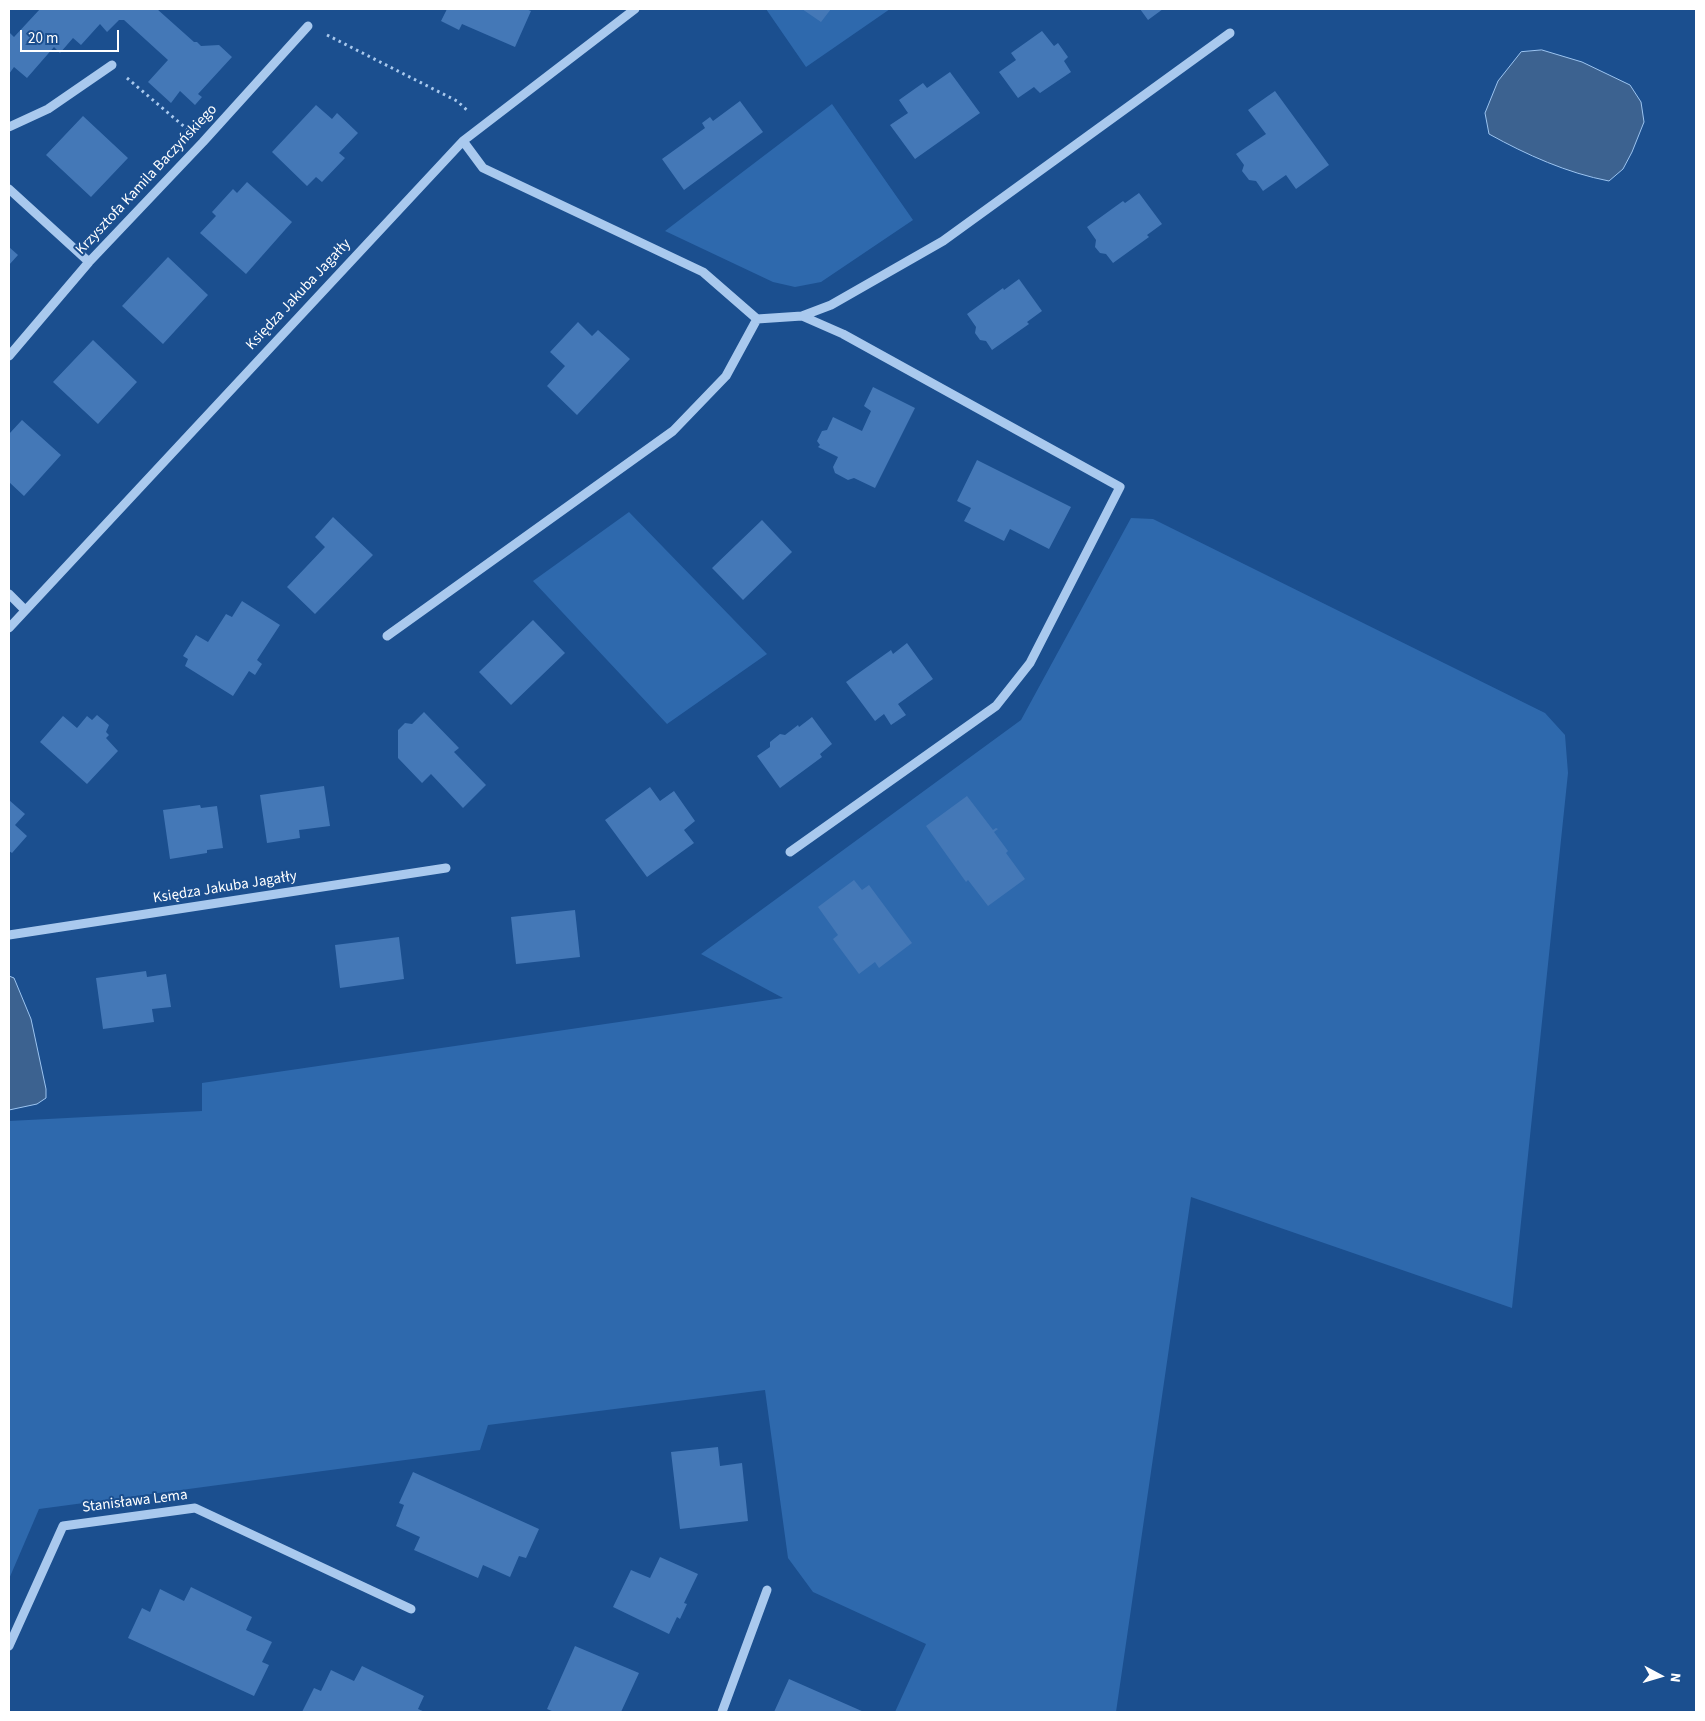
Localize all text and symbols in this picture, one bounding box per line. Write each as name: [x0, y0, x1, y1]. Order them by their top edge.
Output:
scale bar: [22, 20, 121, 52]
text: 20 m: [28, 28, 58, 49]
street label: Krzysztofa Kamila Baczyńskiego: [73, 101, 221, 259]
street label: Księdza Jakuba Jagałły: [243, 236, 355, 354]
street label: Księdza Jakuba Jagałły: [152, 868, 298, 908]
street label: Stanisława Lema: [81, 1487, 189, 1517]
north arrow: [1635, 1651, 1685, 1701]
text: N: [1664, 1672, 1685, 1683]

